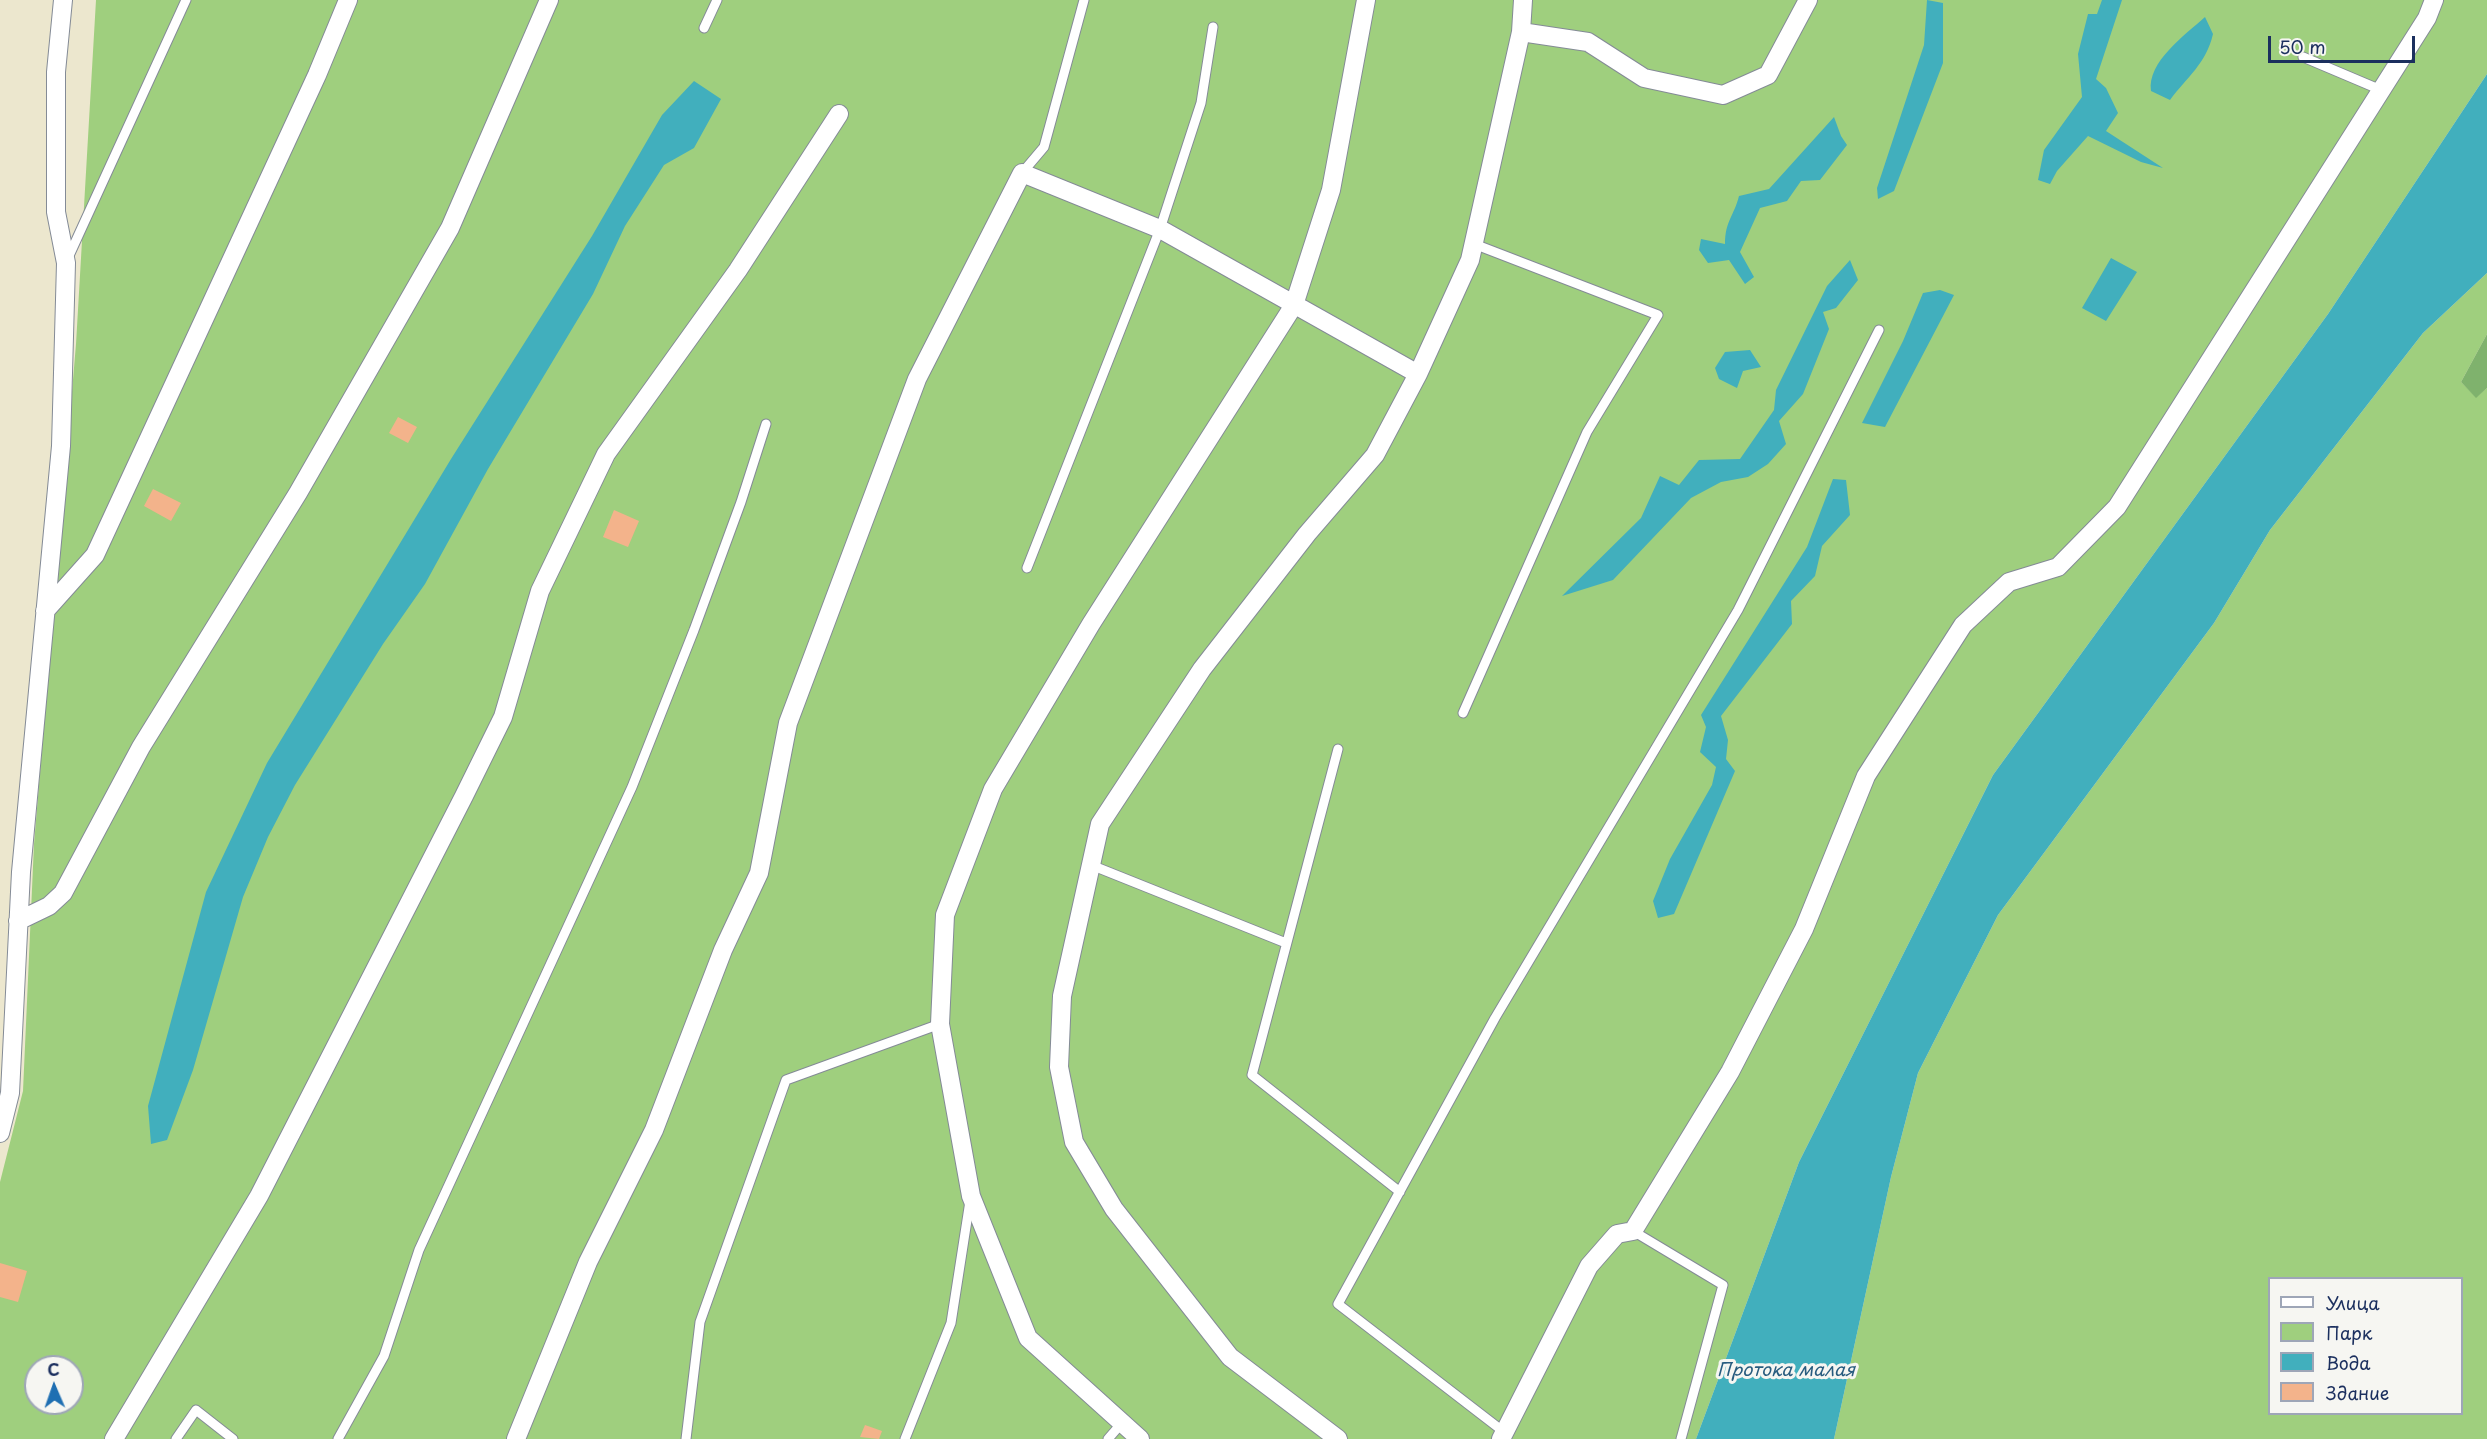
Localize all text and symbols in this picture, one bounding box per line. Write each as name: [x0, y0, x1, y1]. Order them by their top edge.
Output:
scale bar: [2271, 24, 2418, 62]
text: 50 m: [2279, 33, 2326, 60]
legend: [2268, 1277, 2463, 1415]
text: Улица: [2326, 1289, 2380, 1316]
text: Парк: [2326, 1319, 2372, 1346]
text: Вода: [2326, 1349, 2371, 1376]
north arrow: [24, 1355, 84, 1415]
text: С: [47, 1357, 60, 1381]
water label: Протока малая: [1717, 1360, 1855, 1382]
text: Здание: [2326, 1379, 2389, 1406]

